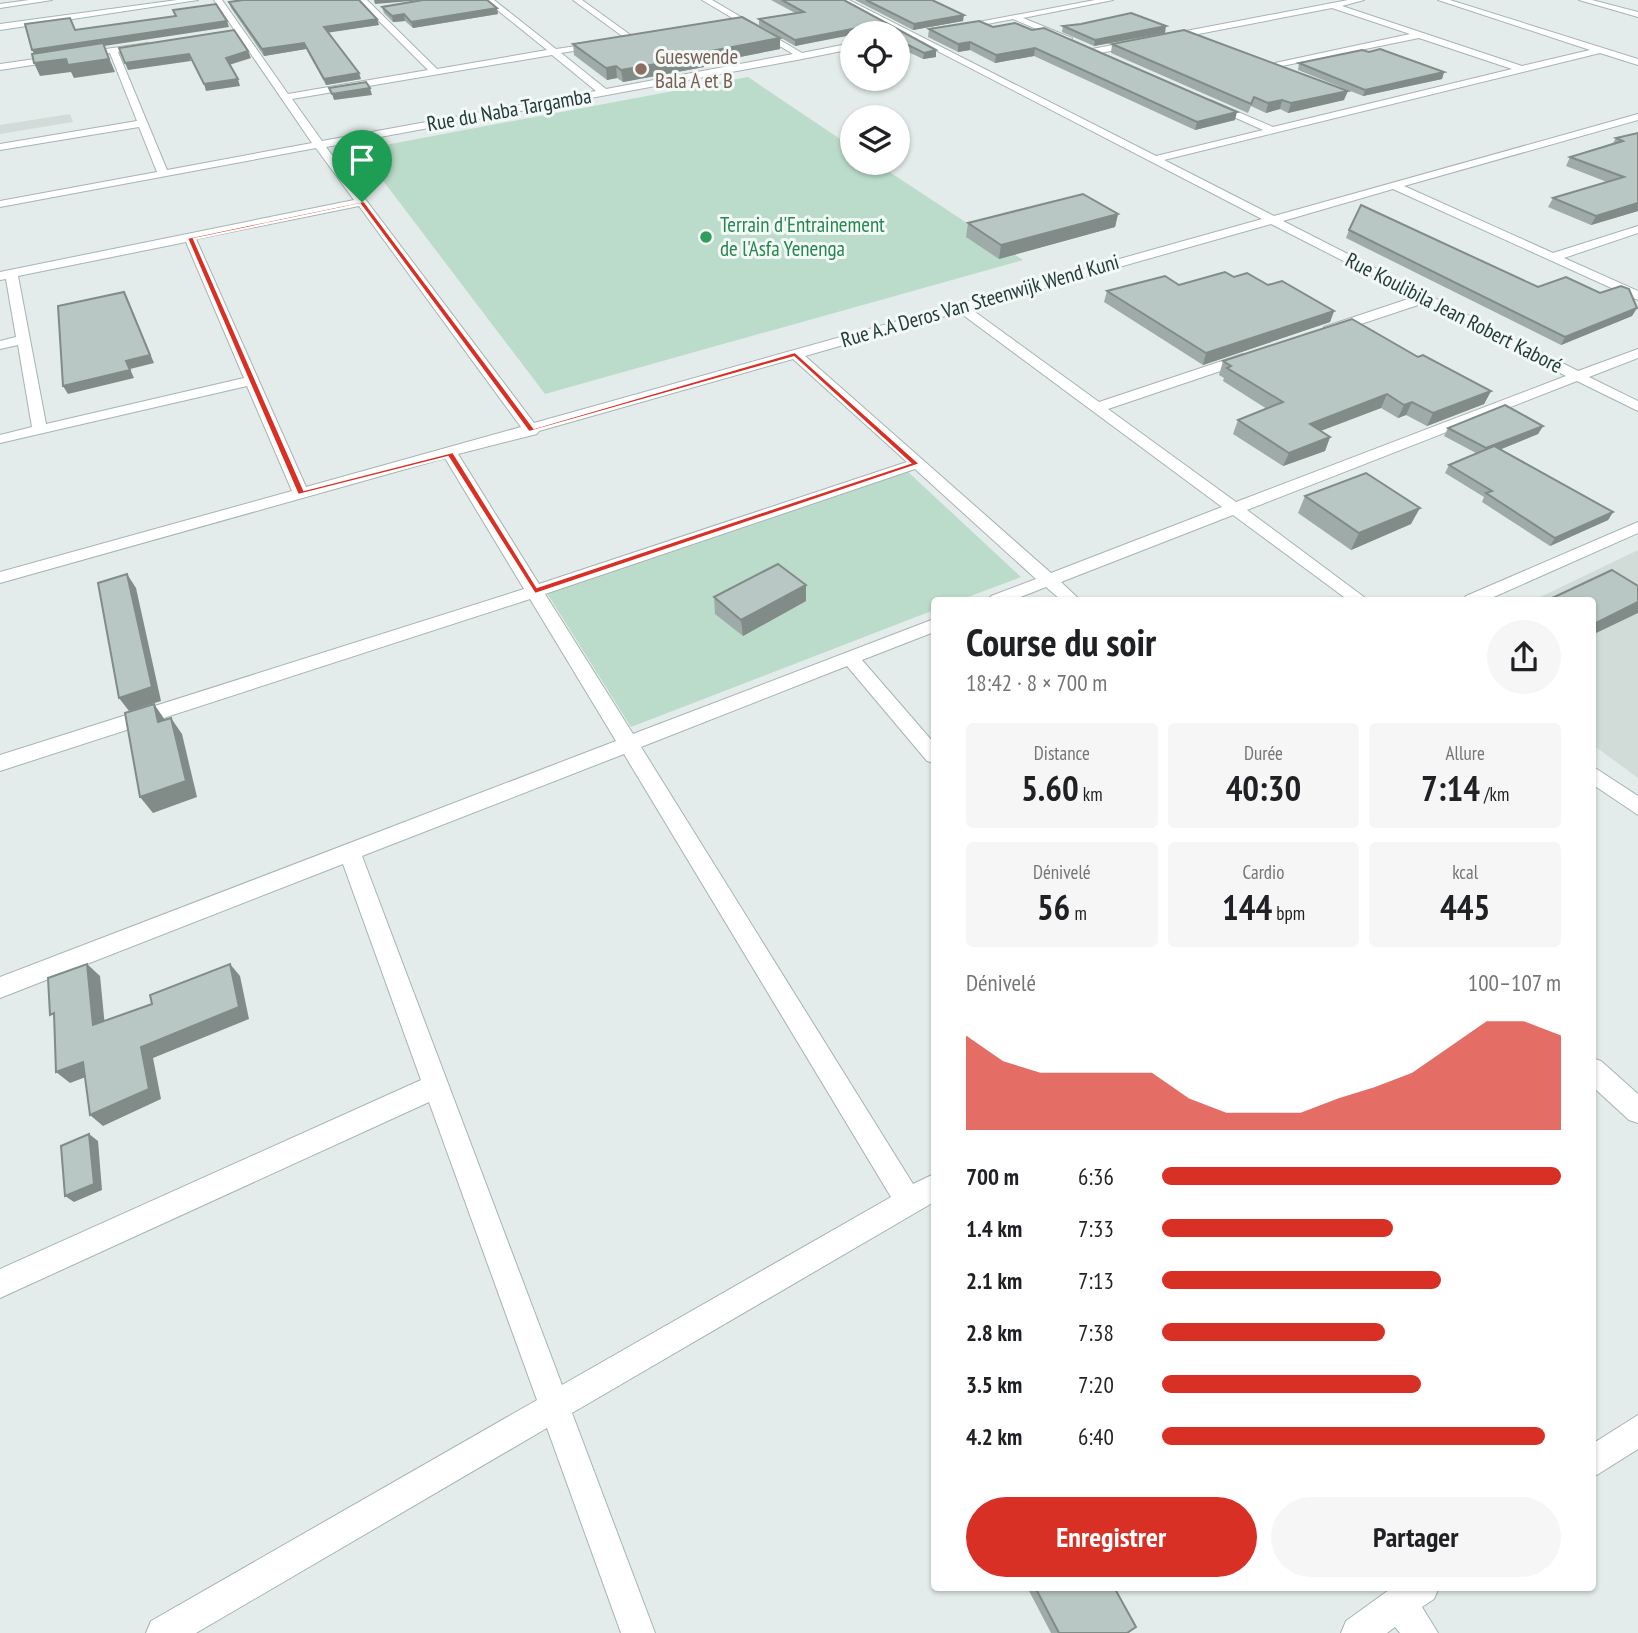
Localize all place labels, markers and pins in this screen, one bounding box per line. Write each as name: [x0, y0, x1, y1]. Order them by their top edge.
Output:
place label: Gueswende Bala A et B: [655, 43, 738, 94]
marker: Gueswende Bala A et B: [633, 61, 649, 77]
pin: [332, 130, 392, 202]
place label: Terrain d'Entrainement de l'Asfa Yenenga: [720, 211, 885, 262]
marker: Terrain d'Entrainement de l'Asfa Yenenga: [698, 229, 714, 245]

